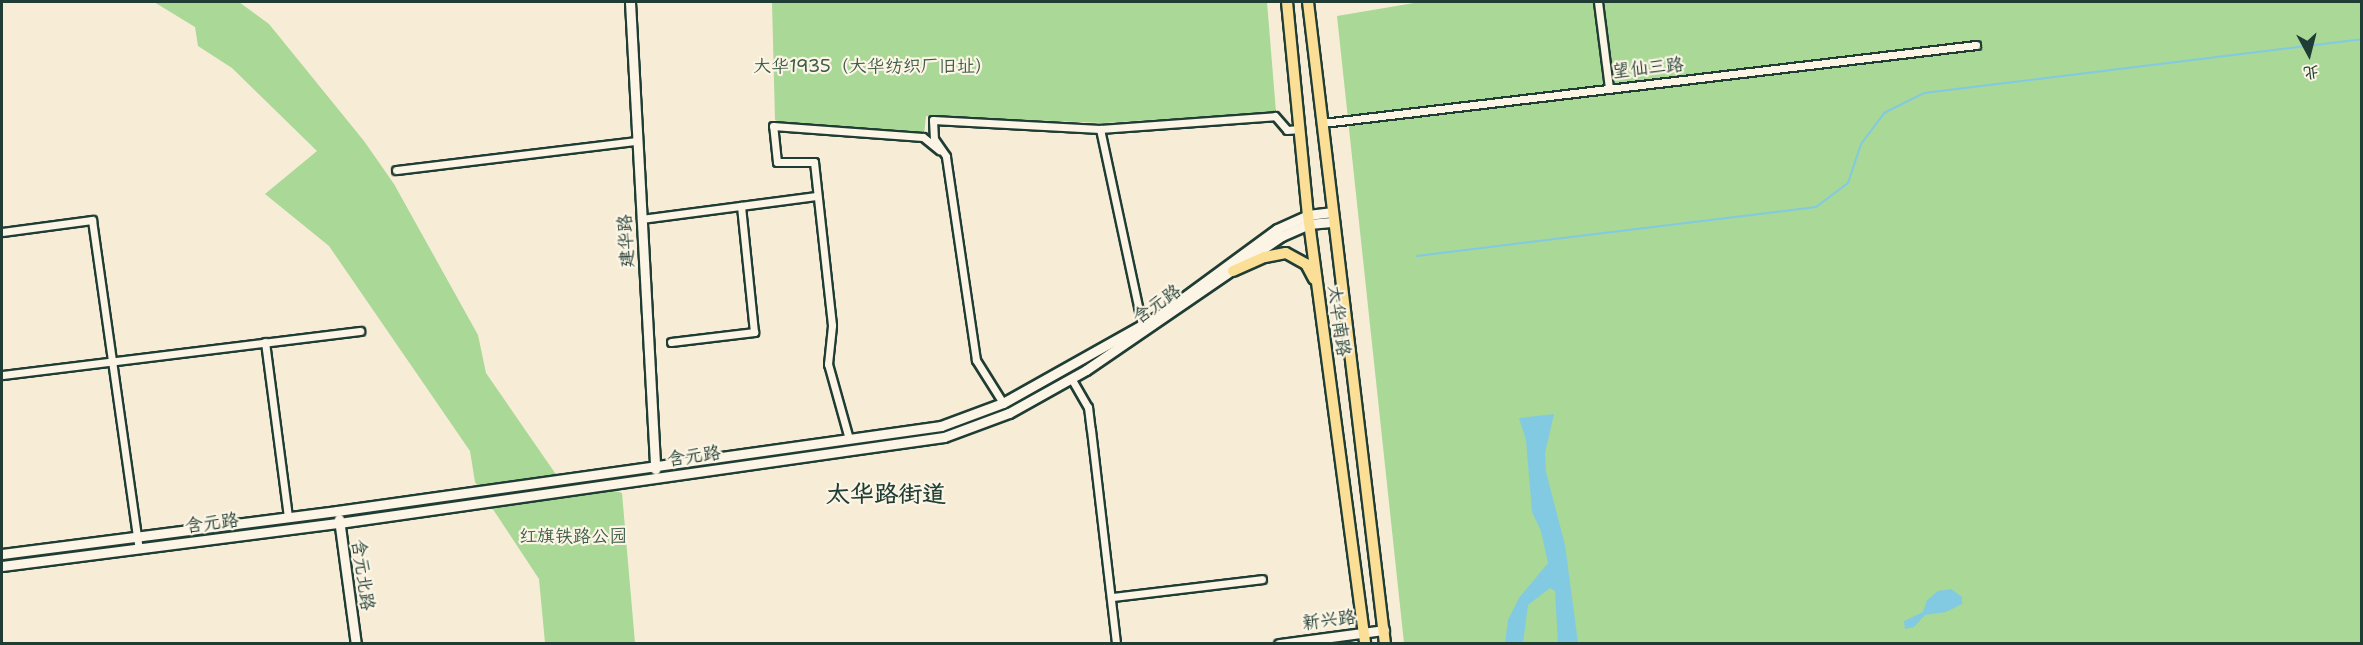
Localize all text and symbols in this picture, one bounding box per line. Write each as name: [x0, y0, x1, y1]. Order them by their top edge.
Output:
north arrow: [2279, 24, 2339, 84]
street label: 望仙三路: [1611, 53, 1685, 83]
park label: 大华1935（大华纺织厂旧址）: [753, 55, 993, 77]
text: 北: [2302, 61, 2320, 84]
street label: 建华路: [614, 213, 638, 269]
street label: 含元路: [1129, 280, 1185, 328]
street label: 太华南路: [1323, 284, 1355, 358]
street label: 含元路: [666, 442, 722, 470]
district label: 太华路街道: [826, 481, 946, 509]
street label: 含元路: [184, 509, 240, 537]
park label: 红旗铁路公园: [519, 525, 627, 547]
street label: 含元北路: [347, 538, 379, 612]
street label: 新兴路: [1301, 606, 1357, 634]

